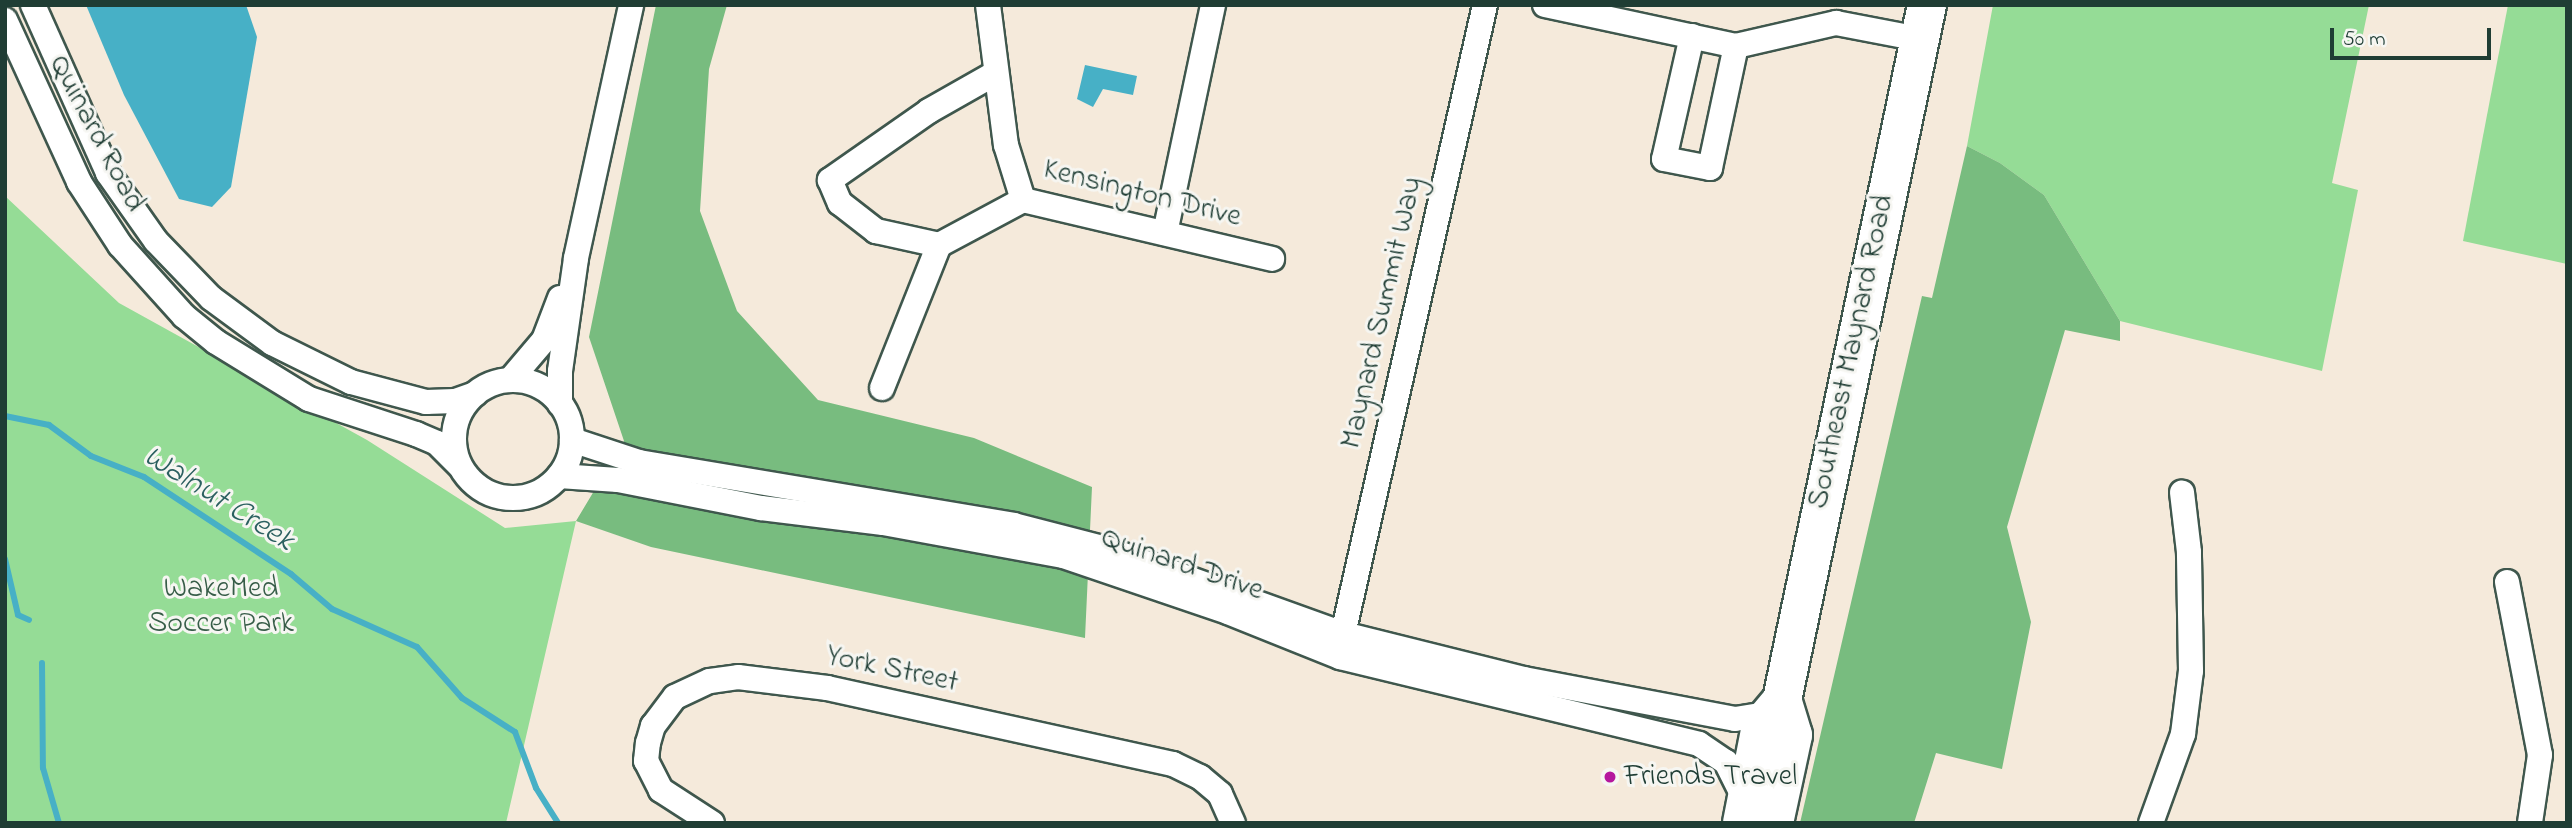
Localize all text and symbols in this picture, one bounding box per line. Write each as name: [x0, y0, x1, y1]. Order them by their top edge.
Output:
scale bar: [2334, 14, 2495, 58]
text: 50 m: [2343, 25, 2386, 55]
street label: Quinard Road: [40, 50, 152, 218]
street label: Kensington Drive: [1039, 152, 1245, 236]
street label: Maynard Summit Way: [1334, 174, 1432, 452]
street label: Southeast Maynard Road: [1801, 192, 1903, 512]
water label: Walnut Creek: [136, 439, 300, 561]
street label: Quinard Drive: [1096, 520, 1268, 610]
park label: WakeMed Soccer Park: [148, 571, 294, 642]
street label: York Street: [823, 638, 961, 702]
place label: Friends Travel: [1624, 759, 1797, 795]
marker: Friends Travel: [1602, 769, 1618, 785]

